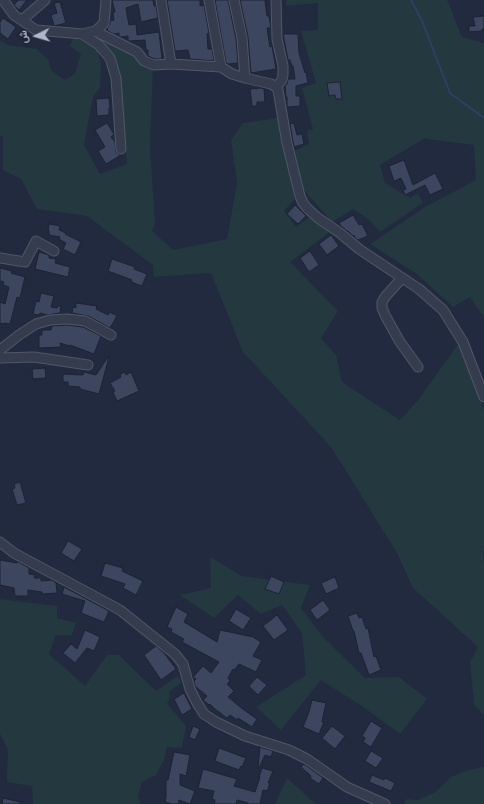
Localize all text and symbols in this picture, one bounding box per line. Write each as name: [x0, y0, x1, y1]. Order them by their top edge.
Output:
north arrow: [16, 16, 56, 56]
text: ش: [16, 30, 31, 44]

